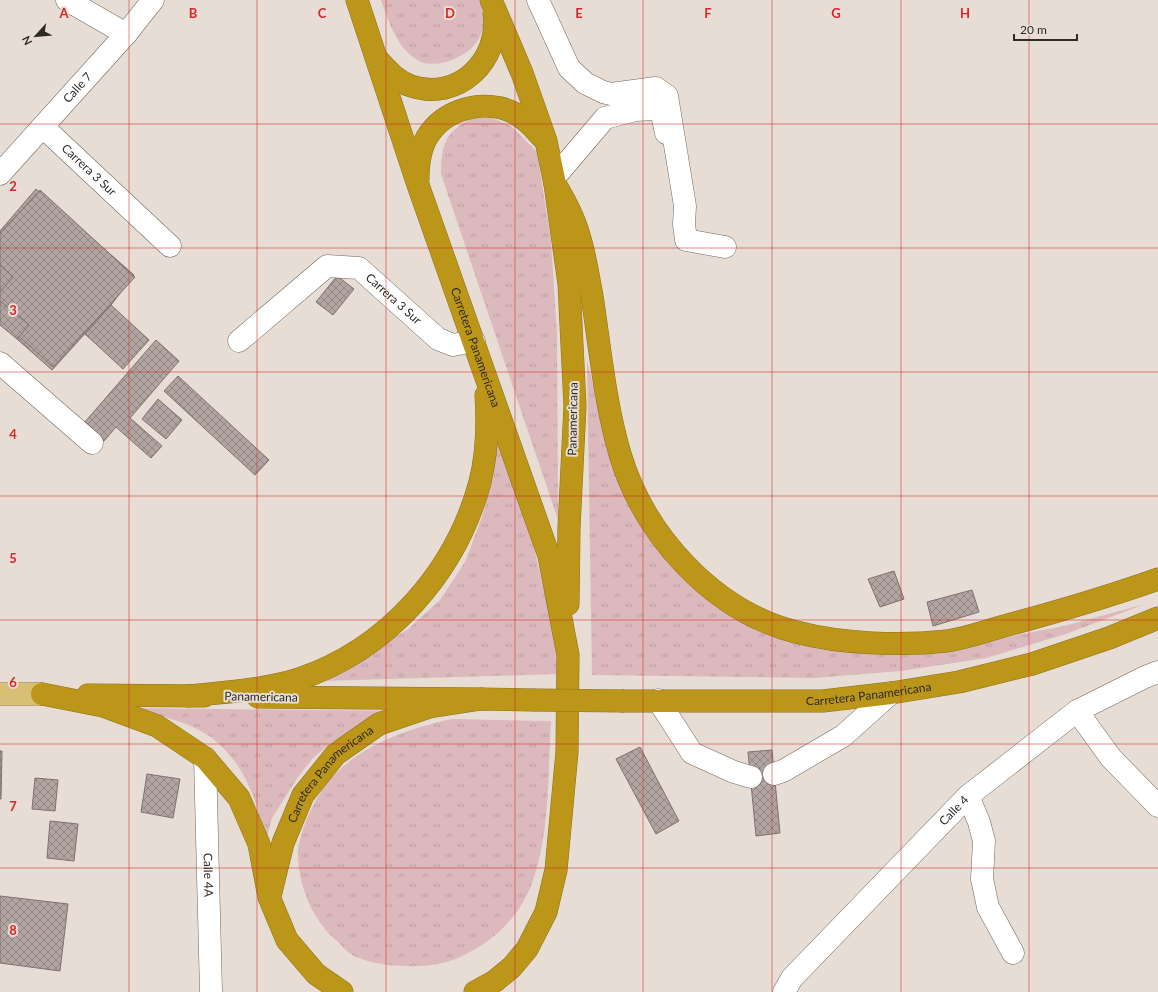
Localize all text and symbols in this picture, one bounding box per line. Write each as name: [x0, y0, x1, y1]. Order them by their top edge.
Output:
text: A: [58, 5, 69, 21]
text: B: [189, 5, 198, 21]
text: C: [318, 5, 327, 21]
text: D: [445, 5, 455, 21]
text: E: [575, 5, 583, 21]
text: F: [704, 5, 712, 21]
text: G: [831, 5, 841, 21]
text: H: [960, 5, 970, 21]
north arrow: [16, 16, 56, 56]
scale bar: [1014, 16, 1077, 42]
text: 20 m: [1020, 22, 1047, 37]
text: N: [19, 34, 34, 47]
street label: Calle 7: [60, 69, 95, 106]
street label: Carrera 3 Sur: [59, 140, 120, 199]
text: 2: [9, 178, 17, 194]
street label: Carrera 3 Sur: [363, 270, 425, 328]
street label: Carretera Panamericana: [448, 285, 504, 409]
text: 3: [9, 302, 17, 318]
street label: Panamericana: [564, 382, 581, 456]
text: 4: [9, 426, 17, 442]
text: 5: [9, 550, 17, 566]
text: 6: [9, 674, 17, 690]
street label: Carretera Panamericana: [806, 679, 932, 708]
street label: Panamericana: [224, 688, 298, 705]
street label: Carretera Panamericana: [284, 722, 376, 825]
street label: Calle 4: [936, 792, 971, 828]
text: 7: [9, 798, 17, 814]
street label: Calle 4A: [200, 853, 217, 898]
text: 8: [9, 922, 17, 938]

